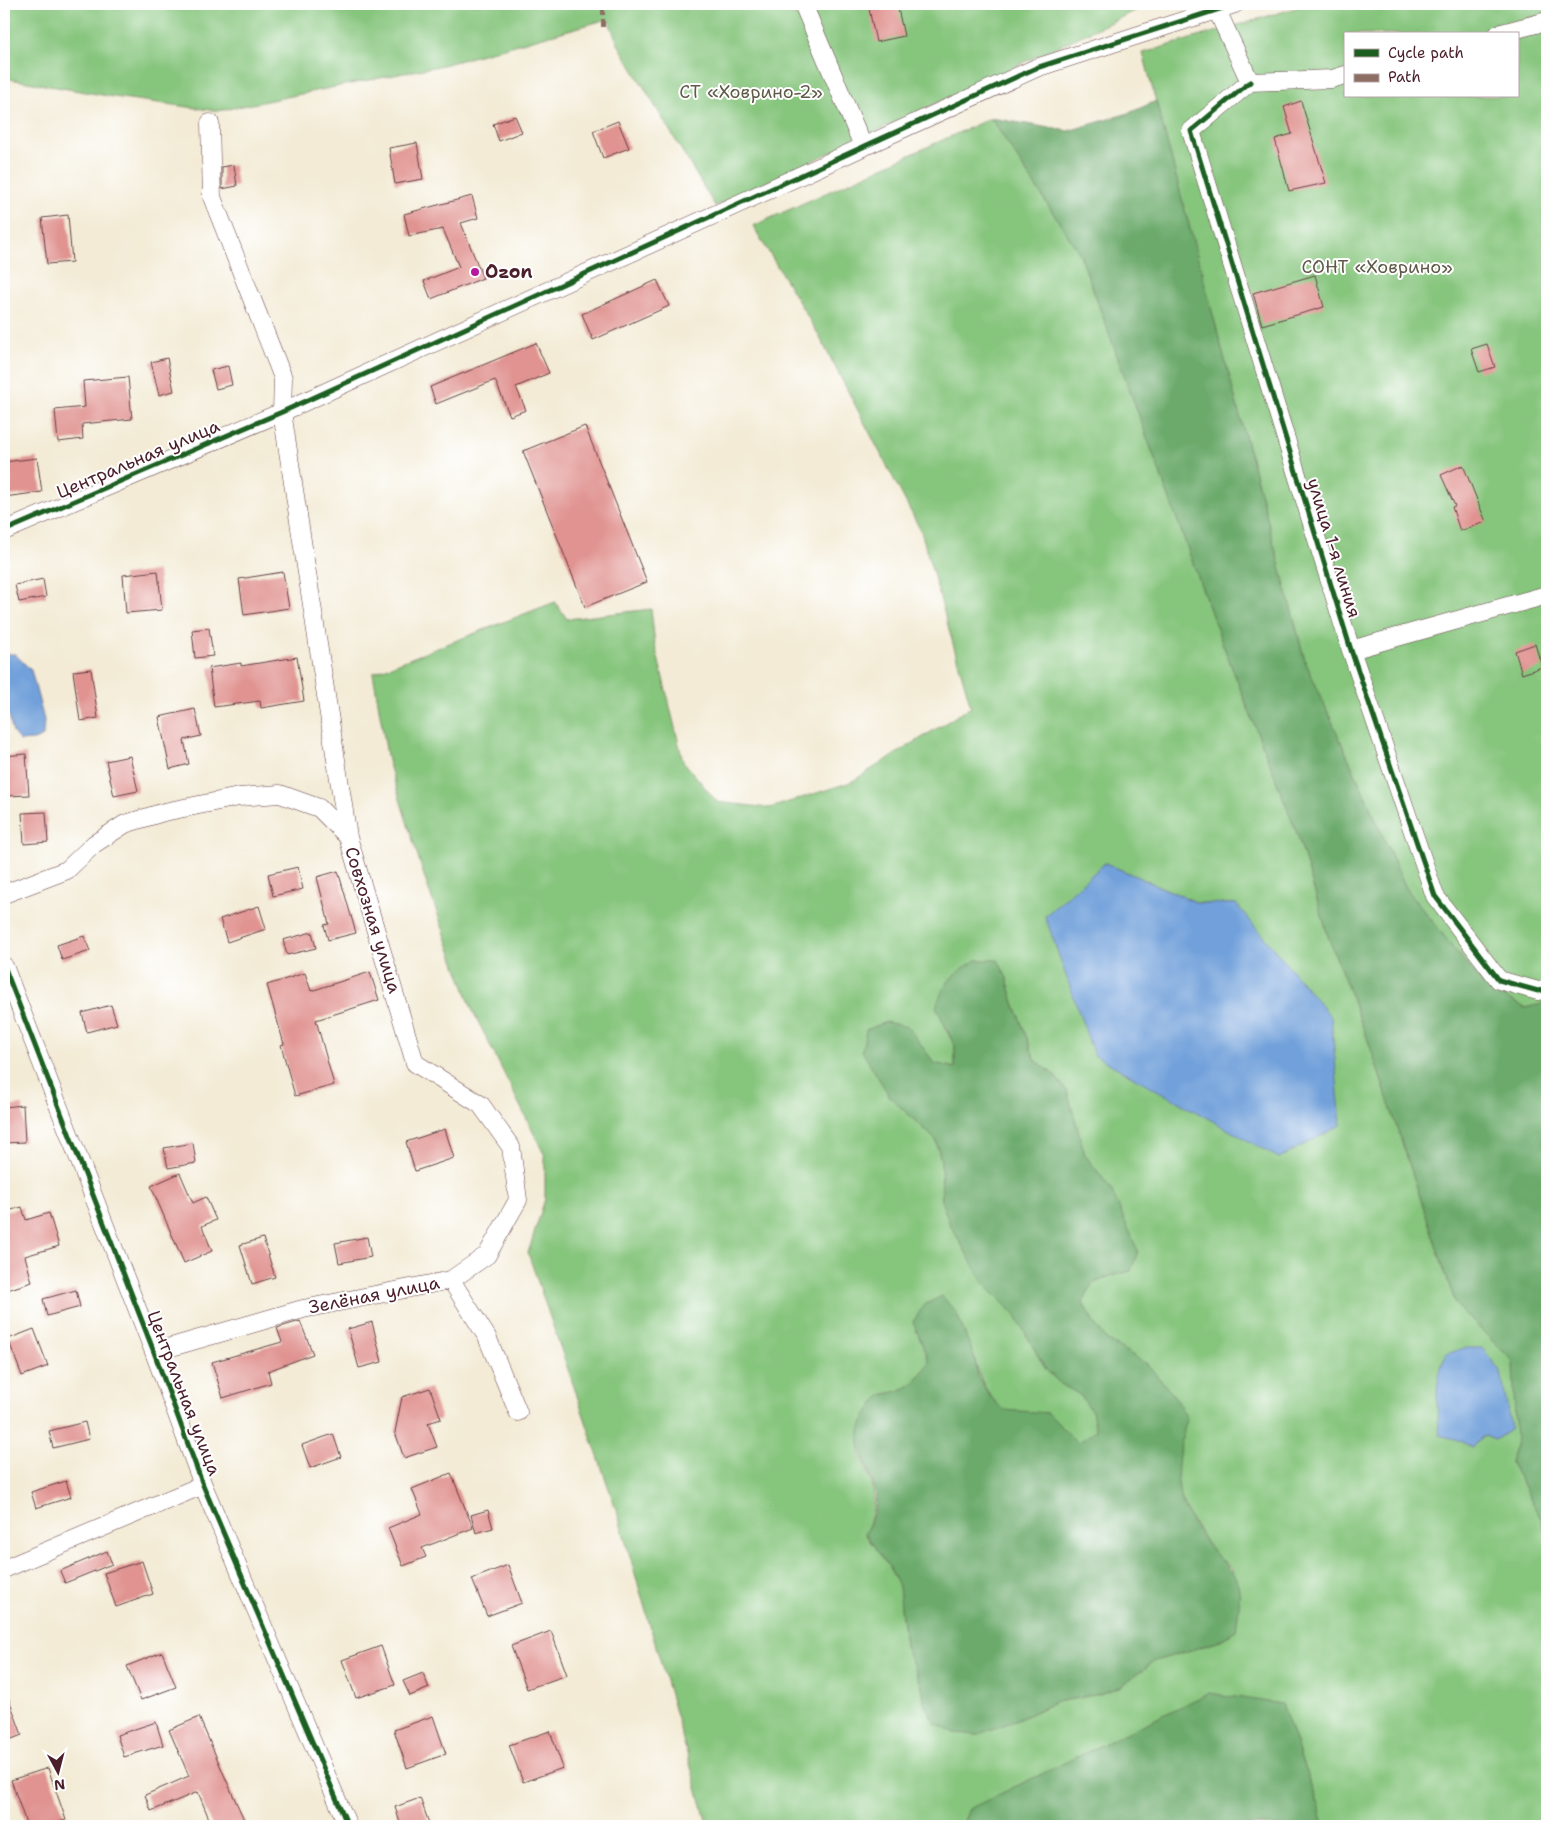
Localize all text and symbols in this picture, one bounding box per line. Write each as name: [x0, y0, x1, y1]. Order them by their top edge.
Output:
legend: [1344, 32, 1518, 98]
text: Cycle path: [1388, 43, 1464, 63]
text: Path: [1388, 67, 1421, 87]
park label: СТ «Ховрино-2»: [679, 80, 823, 104]
park label: СОНТ «Ховрино»: [1301, 255, 1453, 279]
place label: Ozon: [485, 260, 532, 284]
marker: Ozon: [469, 266, 481, 278]
street label: Центральная улица: [53, 414, 223, 504]
street label: улица 1-я линия: [1301, 475, 1367, 621]
street label: Совхозная улица: [339, 844, 407, 996]
street label: Зелёная улица: [306, 1271, 442, 1319]
street label: Центральная улица: [141, 1307, 227, 1479]
north arrow: [32, 1748, 82, 1798]
text: N: [53, 1775, 66, 1795]

